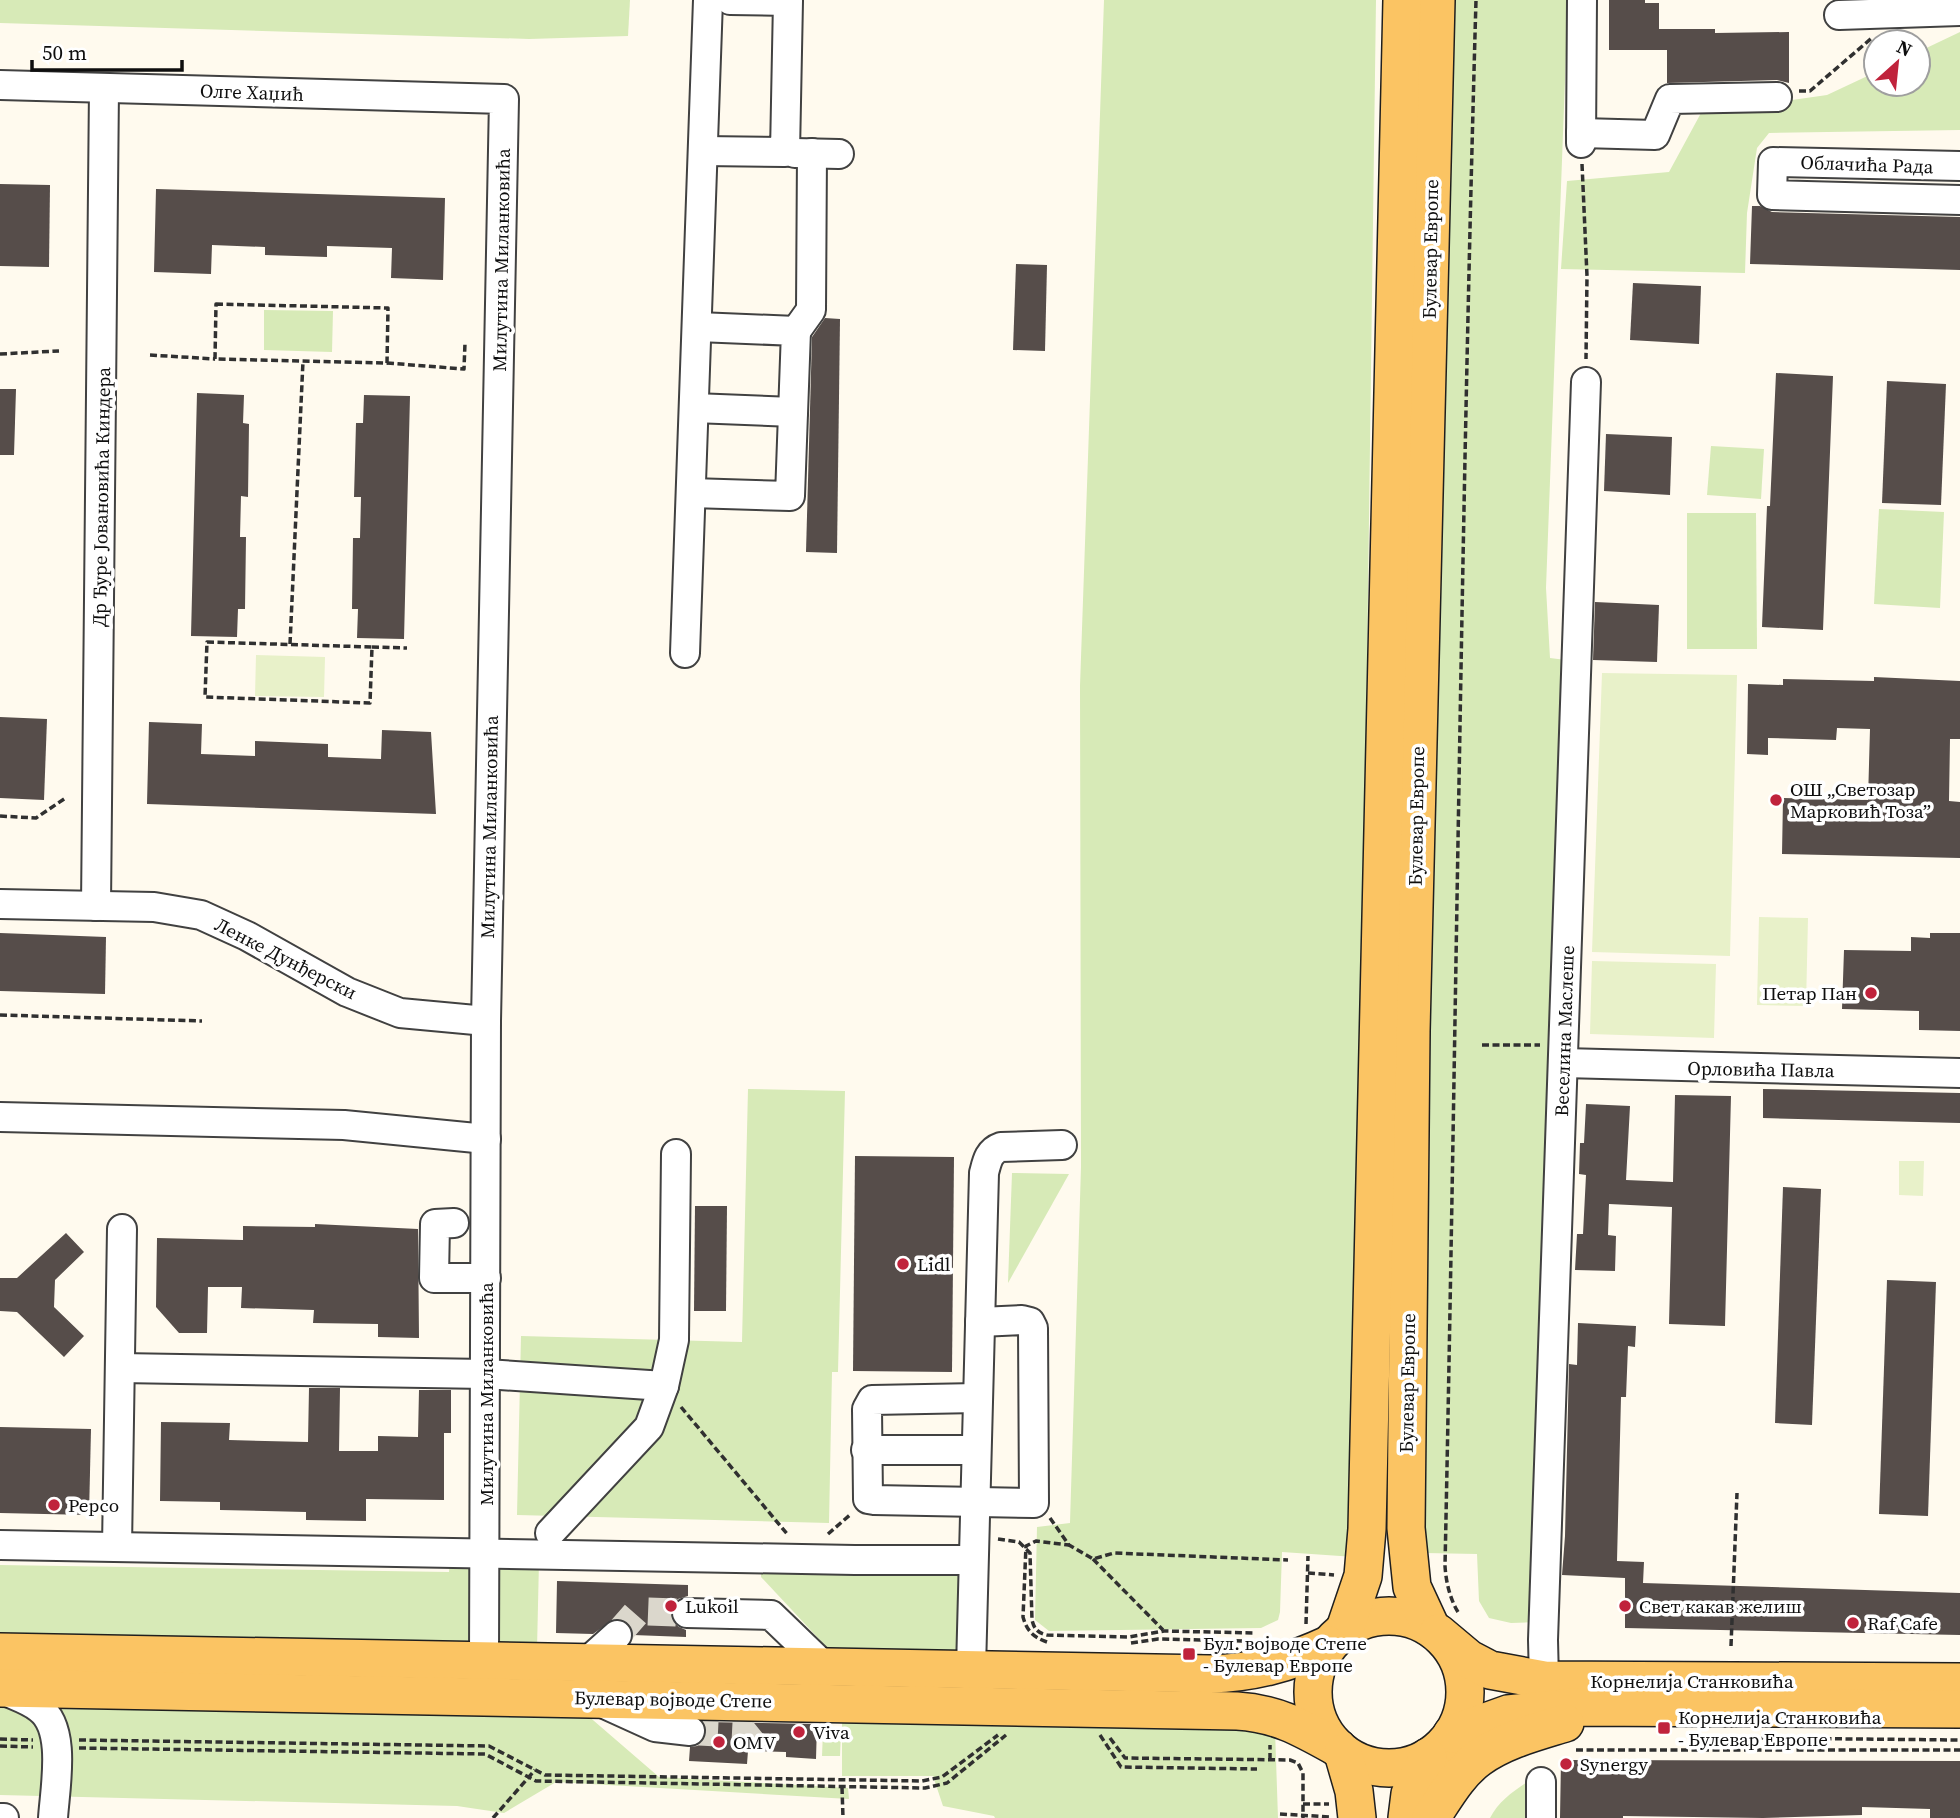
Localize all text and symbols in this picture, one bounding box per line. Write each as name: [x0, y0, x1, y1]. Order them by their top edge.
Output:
scale bar: [32, 28, 182, 72]
north arrow: [1862, 28, 1932, 98]
text: N: [1893, 33, 1917, 63]
text: 50 m: [42, 38, 87, 67]
street label: Олге Хаџић: [200, 77, 304, 107]
street label: Милутина Миланковића: [486, 148, 516, 372]
street label: Облачића Рада: [1800, 149, 1934, 179]
street label: Булевар Европе: [1416, 179, 1444, 319]
street label: Др Ђуре Јовановића Киндера: [86, 366, 116, 627]
street label: Милутина Миланковића: [474, 715, 504, 939]
street label: Булевар Европе: [1402, 746, 1430, 886]
place label: ОШ „Светозар Марковић Тоза”: [1790, 776, 1931, 824]
marker: ОШ „Светозар Марковић Тоза”: [1768, 792, 1784, 808]
street label: Ленке Дунђерски: [210, 911, 362, 1005]
street label: Веселина Маслеше: [1548, 945, 1580, 1117]
place label: Петар Пан: [1762, 980, 1857, 1006]
marker: Петар Пан: [1863, 985, 1879, 1001]
street label: Орловића Павла: [1687, 1055, 1835, 1083]
place label: Lidl: [917, 1251, 951, 1277]
marker: Lidl: [895, 1256, 911, 1272]
street label: Милутина Миланковића: [473, 1282, 499, 1506]
street label: Булевар Европе: [1393, 1313, 1421, 1453]
place label: Pepco: [68, 1492, 119, 1518]
marker: Pepco: [46, 1497, 62, 1513]
place label: Lukoil: [685, 1593, 739, 1619]
place label: Свет какав желиш: [1639, 1593, 1802, 1619]
marker: Lukoil: [663, 1598, 679, 1614]
marker: Свет какав желиш: [1617, 1598, 1633, 1614]
place label: Raf Cafe: [1867, 1610, 1938, 1636]
marker: Raf Cafe: [1845, 1615, 1861, 1631]
place label: Бул. војводе Степе - Булевар Европе: [1203, 1630, 1367, 1678]
marker: Бул. војводе Степе - Булевар Европе: [1181, 1646, 1197, 1662]
street label: Корнелија Станковића: [1590, 1668, 1794, 1694]
street label: Булевар војводе Степе: [574, 1684, 772, 1714]
place label: Корнелија Станковића - Булевар Европе: [1678, 1704, 1882, 1752]
place label: Viva: [813, 1719, 850, 1745]
marker: Корнелија Станковића - Булевар Европе: [1656, 1720, 1672, 1736]
marker: Viva: [791, 1724, 807, 1740]
place label: OMV: [733, 1729, 776, 1755]
marker: OMV: [711, 1734, 727, 1750]
place label: Synergy: [1580, 1751, 1648, 1777]
marker: Synergy: [1558, 1756, 1574, 1772]

